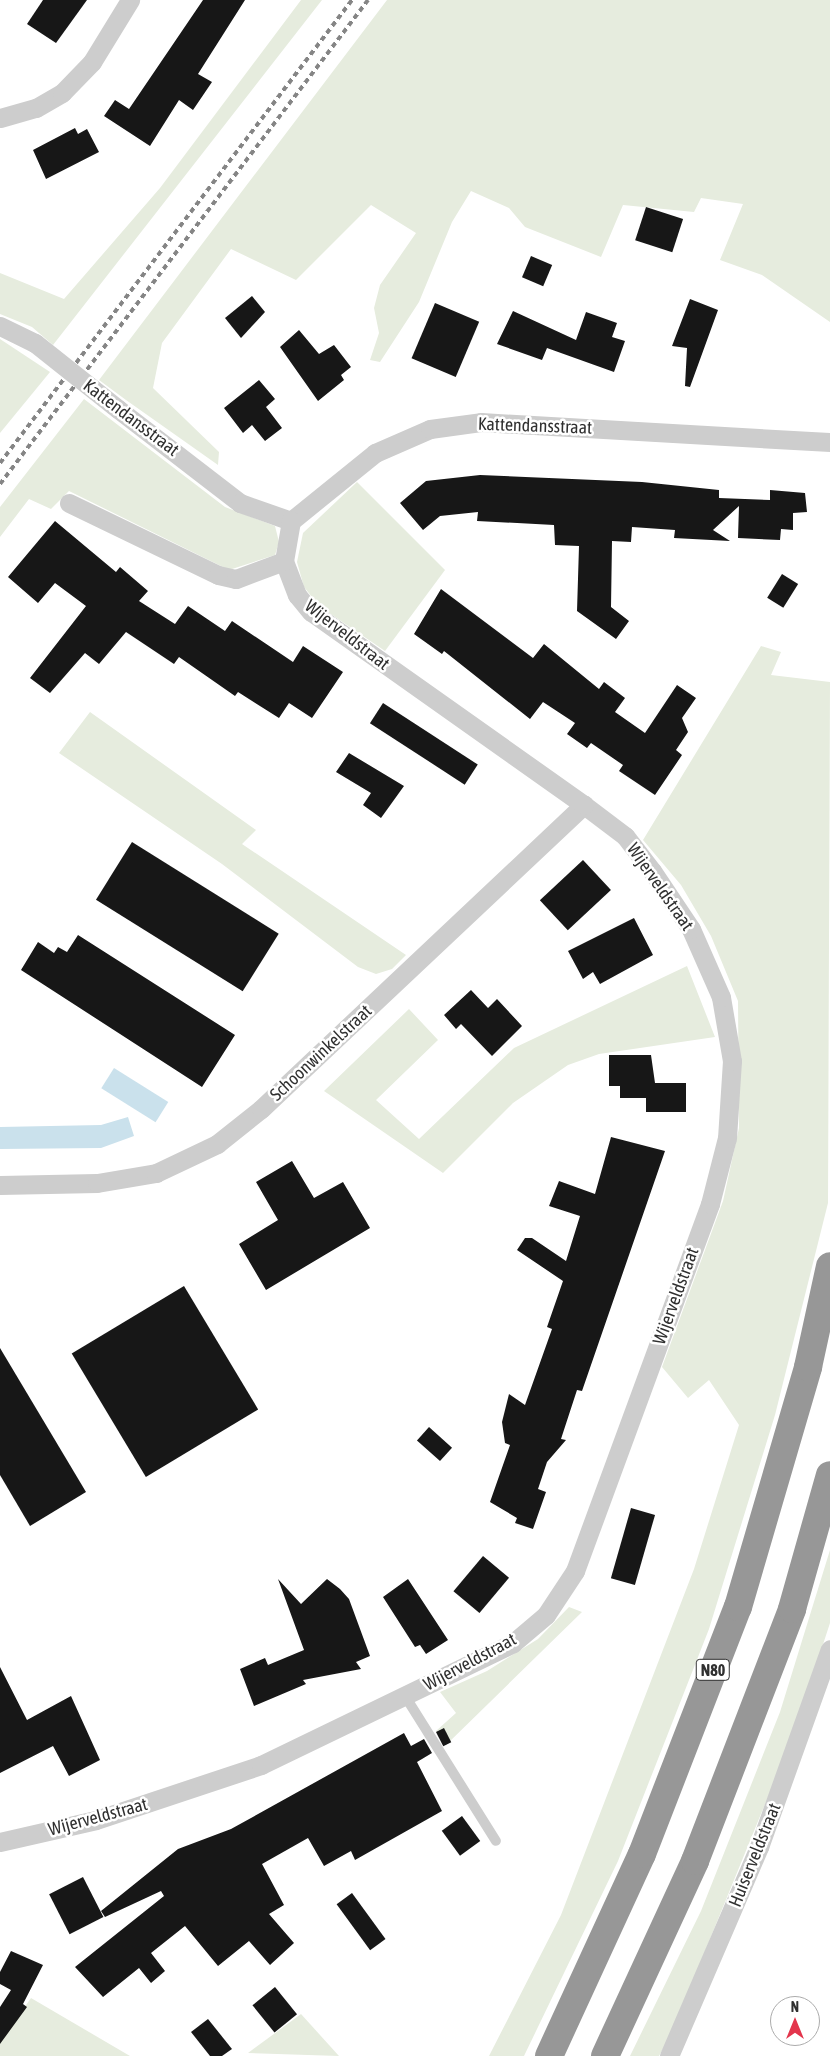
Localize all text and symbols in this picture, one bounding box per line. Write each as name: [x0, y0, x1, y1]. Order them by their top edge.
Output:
street label: Kattendansstraat: [79, 375, 183, 461]
street label: Kattendansstraat: [477, 413, 593, 439]
street label: Wijerveldstraat: [300, 595, 394, 675]
street label: Wijerveldstraat: [622, 839, 698, 935]
street label: Schoonwinkelstraat: [266, 1000, 376, 1106]
street label: Wijerveldstraat: [648, 1244, 704, 1348]
street label: Wijerveldstraat: [420, 1629, 520, 1695]
road number: N80: [696, 1656, 730, 1684]
street label: Wijerveldstraat: [46, 1793, 150, 1841]
street label: Huiserveldstraat: [724, 1800, 786, 1910]
north arrow: [770, 1996, 820, 2046]
text: N: [791, 1999, 799, 2015]

